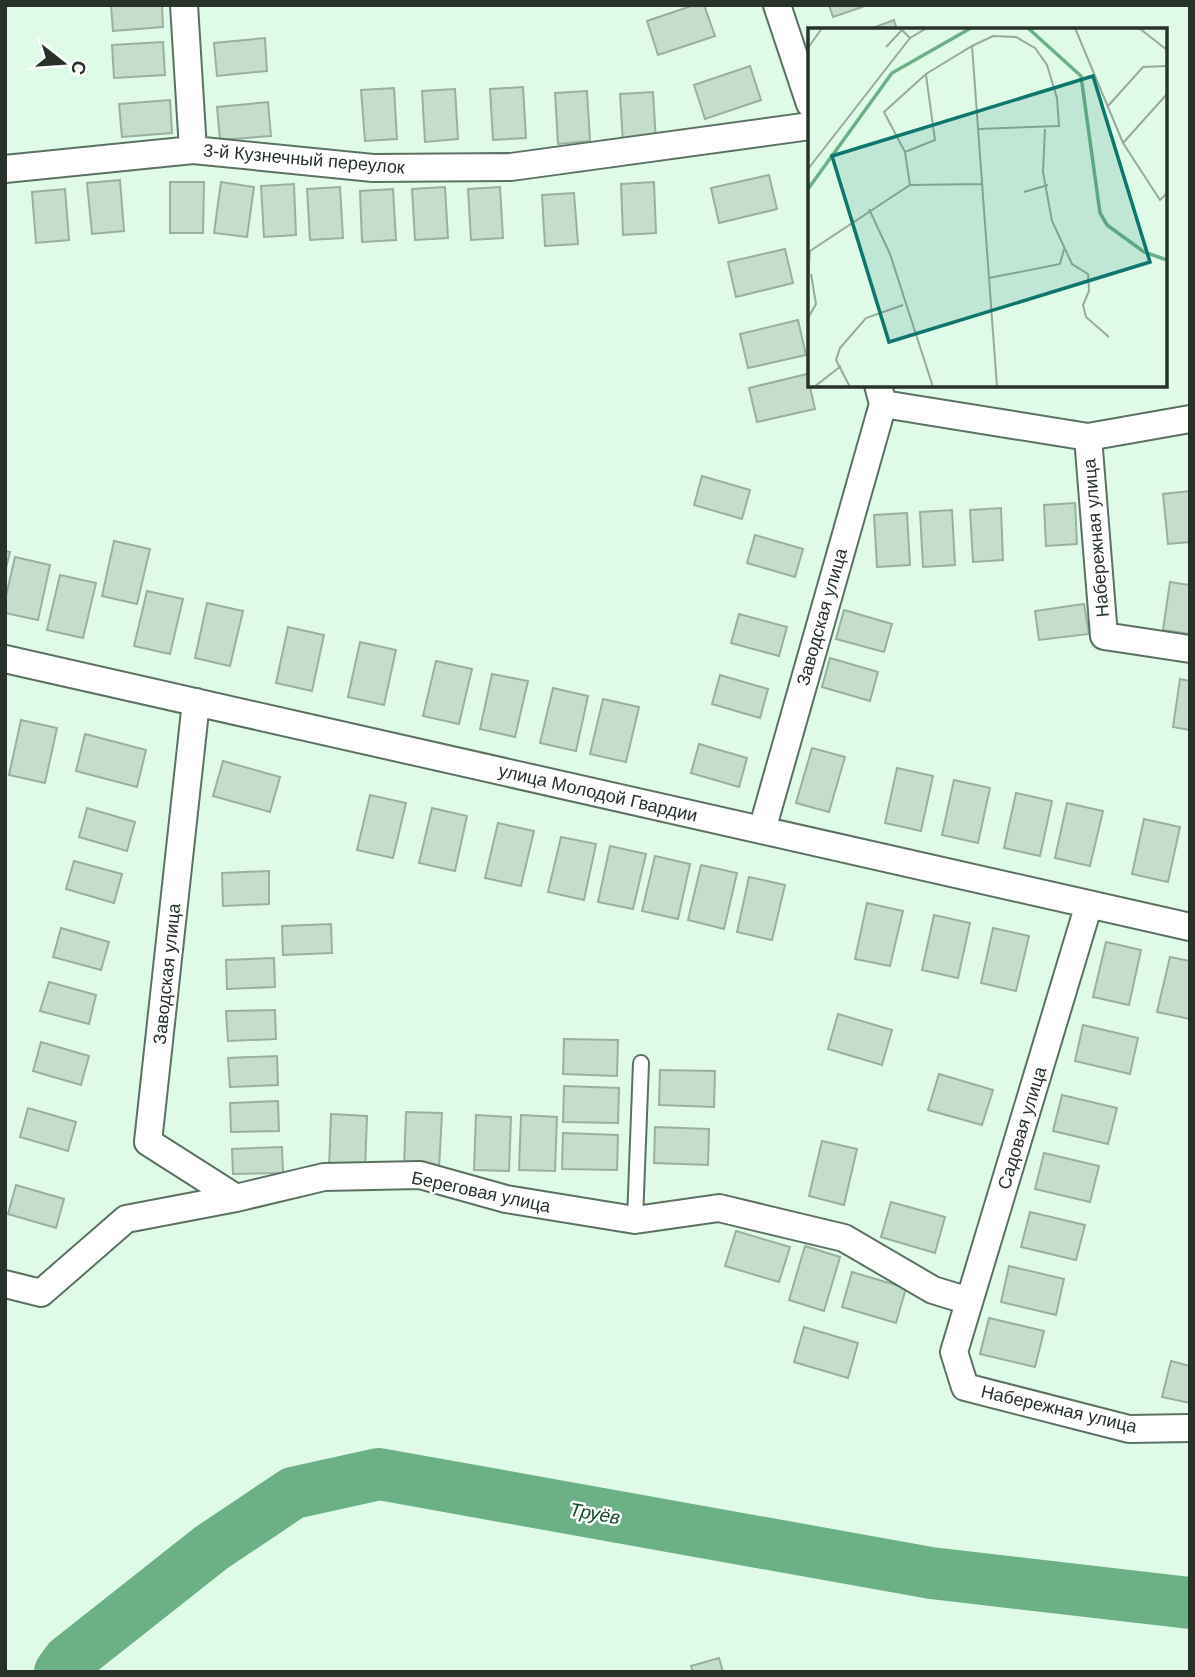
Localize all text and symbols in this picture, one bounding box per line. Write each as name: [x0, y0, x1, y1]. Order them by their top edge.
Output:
north arrow: [28, 28, 98, 98]
inset map: [808, 28, 1167, 387]
text: С: [67, 58, 91, 78]
street label: 3-й Кузнечный переулок: [202, 140, 406, 178]
street label: Набережная улица: [1079, 457, 1113, 618]
street label: Заводская улица: [793, 545, 851, 688]
street label: улица Молодой Гвардии: [497, 760, 699, 826]
street label: Заводская улица: [150, 901, 184, 1046]
street label: Садовая улица: [994, 1063, 1050, 1192]
street label: Береговая улица: [410, 1167, 553, 1217]
street label: Набережная улица: [979, 1381, 1140, 1437]
water label: Труёв: [568, 1499, 622, 1528]

